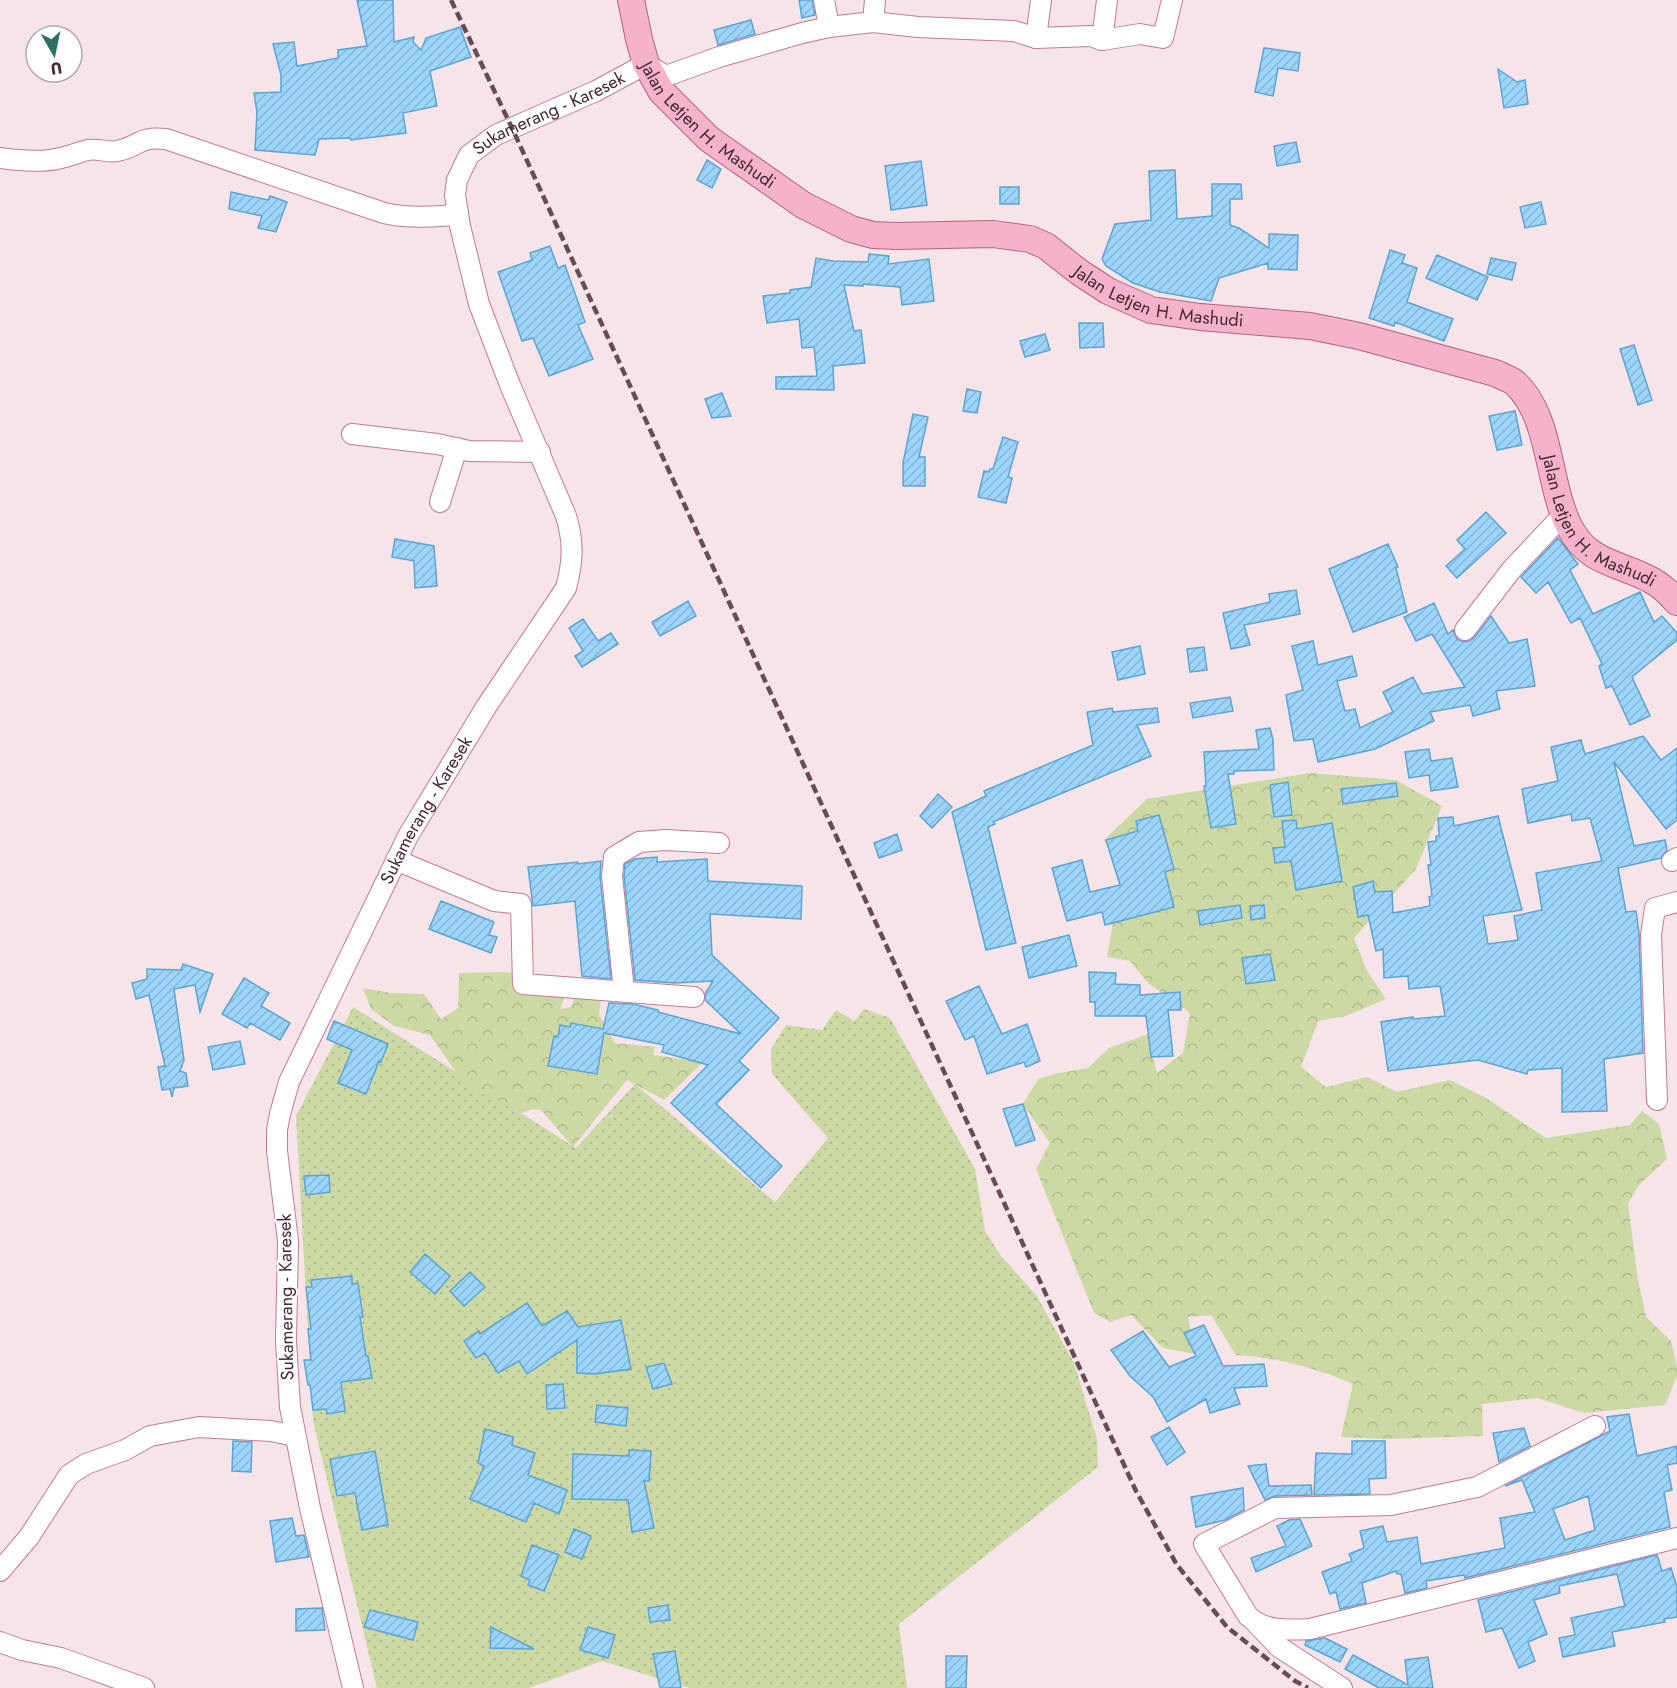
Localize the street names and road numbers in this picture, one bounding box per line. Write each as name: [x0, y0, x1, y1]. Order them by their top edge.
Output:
street label: Jalan Letjen H. Mashudi: [633, 55, 781, 195]
street label: Sukamerang - Karesek: [467, 65, 630, 161]
street label: Jalan Letjen H. Mashudi: [1066, 258, 1245, 334]
street label: Jalan Letjen H. Mashudi: [1535, 450, 1661, 593]
street label: Sukamerang - Karesek: [374, 731, 479, 889]
street label: Sukamerang - Karesek: [272, 1213, 300, 1381]

